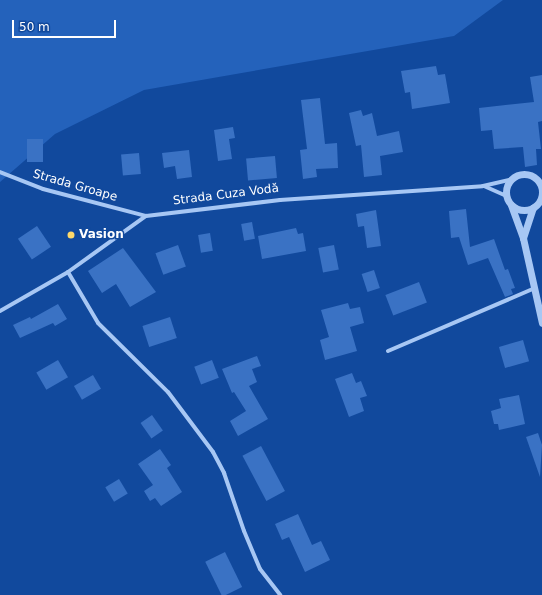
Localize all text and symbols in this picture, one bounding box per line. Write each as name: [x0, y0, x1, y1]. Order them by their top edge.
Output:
scale bar: [14, 12, 118, 38]
text: 50 m: [19, 20, 50, 34]
street label: Strada Groape: [31, 167, 119, 205]
street label: Strada Cuza Vodă: [172, 181, 280, 209]
place label: Vasion: [79, 228, 124, 242]
marker: Vasion: [66, 230, 76, 240]

